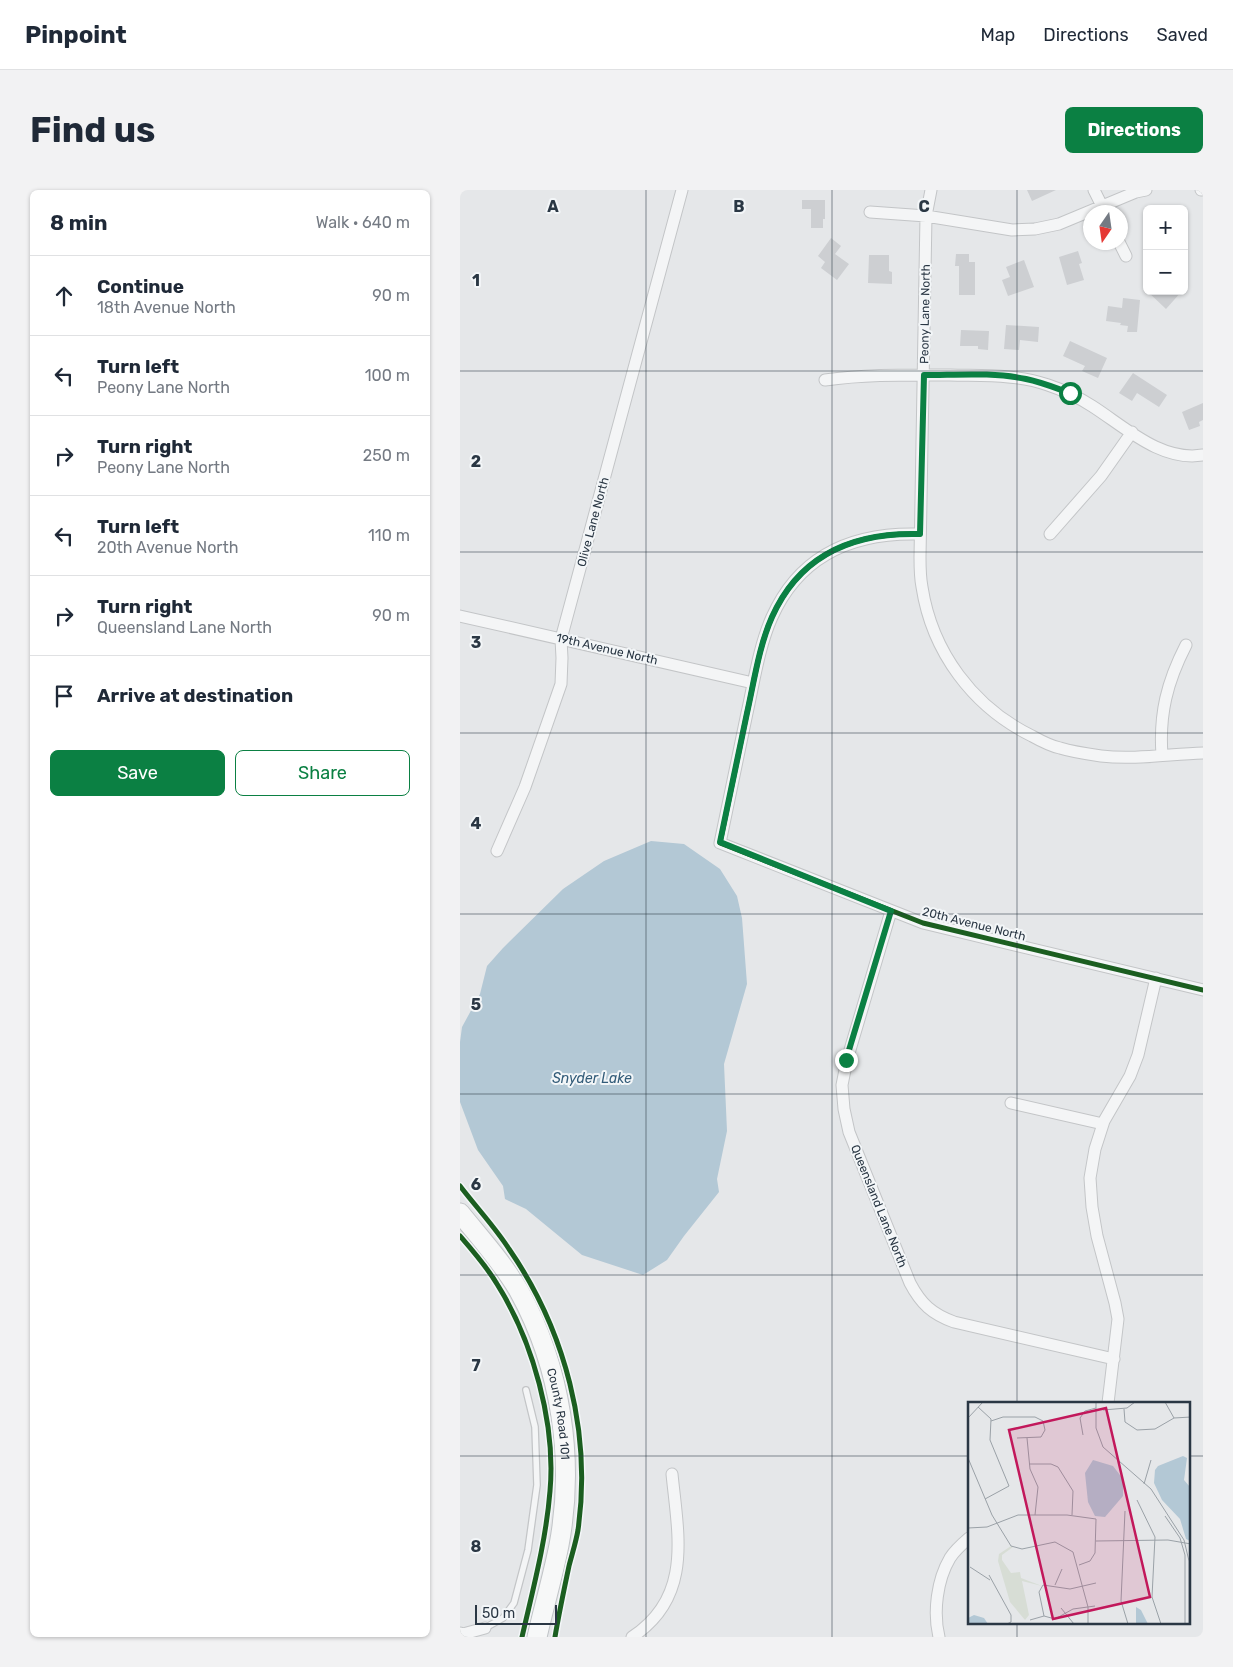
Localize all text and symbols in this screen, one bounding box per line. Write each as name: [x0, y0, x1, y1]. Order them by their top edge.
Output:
text: Pinpoint: [25, 21, 127, 49]
text: Map: [980, 24, 1015, 46]
text: Directions: [1043, 24, 1129, 46]
text: Saved: [1157, 24, 1208, 46]
button: Directions: [1065, 107, 1203, 153]
text: Find us: [30, 109, 155, 151]
text: A: [547, 197, 559, 216]
text: B: [733, 197, 745, 216]
text: C: [918, 197, 930, 216]
north arrow: [1083, 205, 1128, 250]
map controls: [1143, 205, 1188, 295]
button: +: [1143, 205, 1188, 250]
text: 8 min: [50, 210, 107, 235]
text: Walk · 640 m: [316, 213, 410, 232]
button: −: [1143, 250, 1188, 295]
street label: Peony Lane North: [917, 264, 933, 364]
text: 1: [472, 271, 480, 290]
text: Continue: [97, 275, 184, 298]
icon: ahead: [50, 282, 78, 310]
text: 90 m: [372, 286, 410, 305]
text: 18th Avenue North: [97, 298, 236, 317]
text: Turn left: [97, 355, 179, 378]
icon: left: [50, 362, 78, 390]
text: 100 m: [365, 366, 410, 385]
text: Peony Lane North: [97, 378, 230, 397]
route start: [1059, 382, 1082, 405]
text: Turn right: [97, 435, 192, 458]
icon: right: [50, 442, 78, 470]
text: 250 m: [363, 446, 410, 465]
text: 2: [471, 452, 481, 471]
text: Peony Lane North: [97, 458, 230, 477]
street label: Olive Lane North: [574, 476, 612, 568]
text: Turn left: [97, 515, 179, 538]
icon: left: [50, 522, 78, 550]
text: 110 m: [368, 526, 410, 545]
text: 20th Avenue North: [97, 538, 238, 557]
text: Turn right: [97, 595, 192, 618]
icon: right: [50, 602, 78, 630]
text: 90 m: [372, 606, 410, 625]
text: Queensland Lane North: [97, 618, 272, 637]
street label: 19th Avenue North: [555, 631, 659, 667]
text: 3: [471, 633, 481, 652]
icon: arrive: [50, 682, 78, 710]
text: Arrive at destination: [97, 684, 293, 707]
button: Save: [50, 750, 225, 796]
button: Share: [235, 750, 410, 796]
text: 4: [471, 814, 482, 833]
street label: 20th Avenue North: [921, 904, 1027, 944]
text: 5: [471, 995, 481, 1014]
route end: [835, 1049, 858, 1072]
water label: Snyder Lake: [552, 1070, 632, 1087]
street label: Queensland Lane North: [848, 1143, 910, 1269]
text: 6: [471, 1175, 481, 1194]
text: 7: [471, 1356, 481, 1375]
street label: County Road 101: [544, 1367, 572, 1460]
inset map: [968, 1402, 1190, 1624]
text: 8: [471, 1537, 482, 1556]
scale bar: [475, 1602, 558, 1625]
text: 50 m: [482, 1605, 515, 1622]

